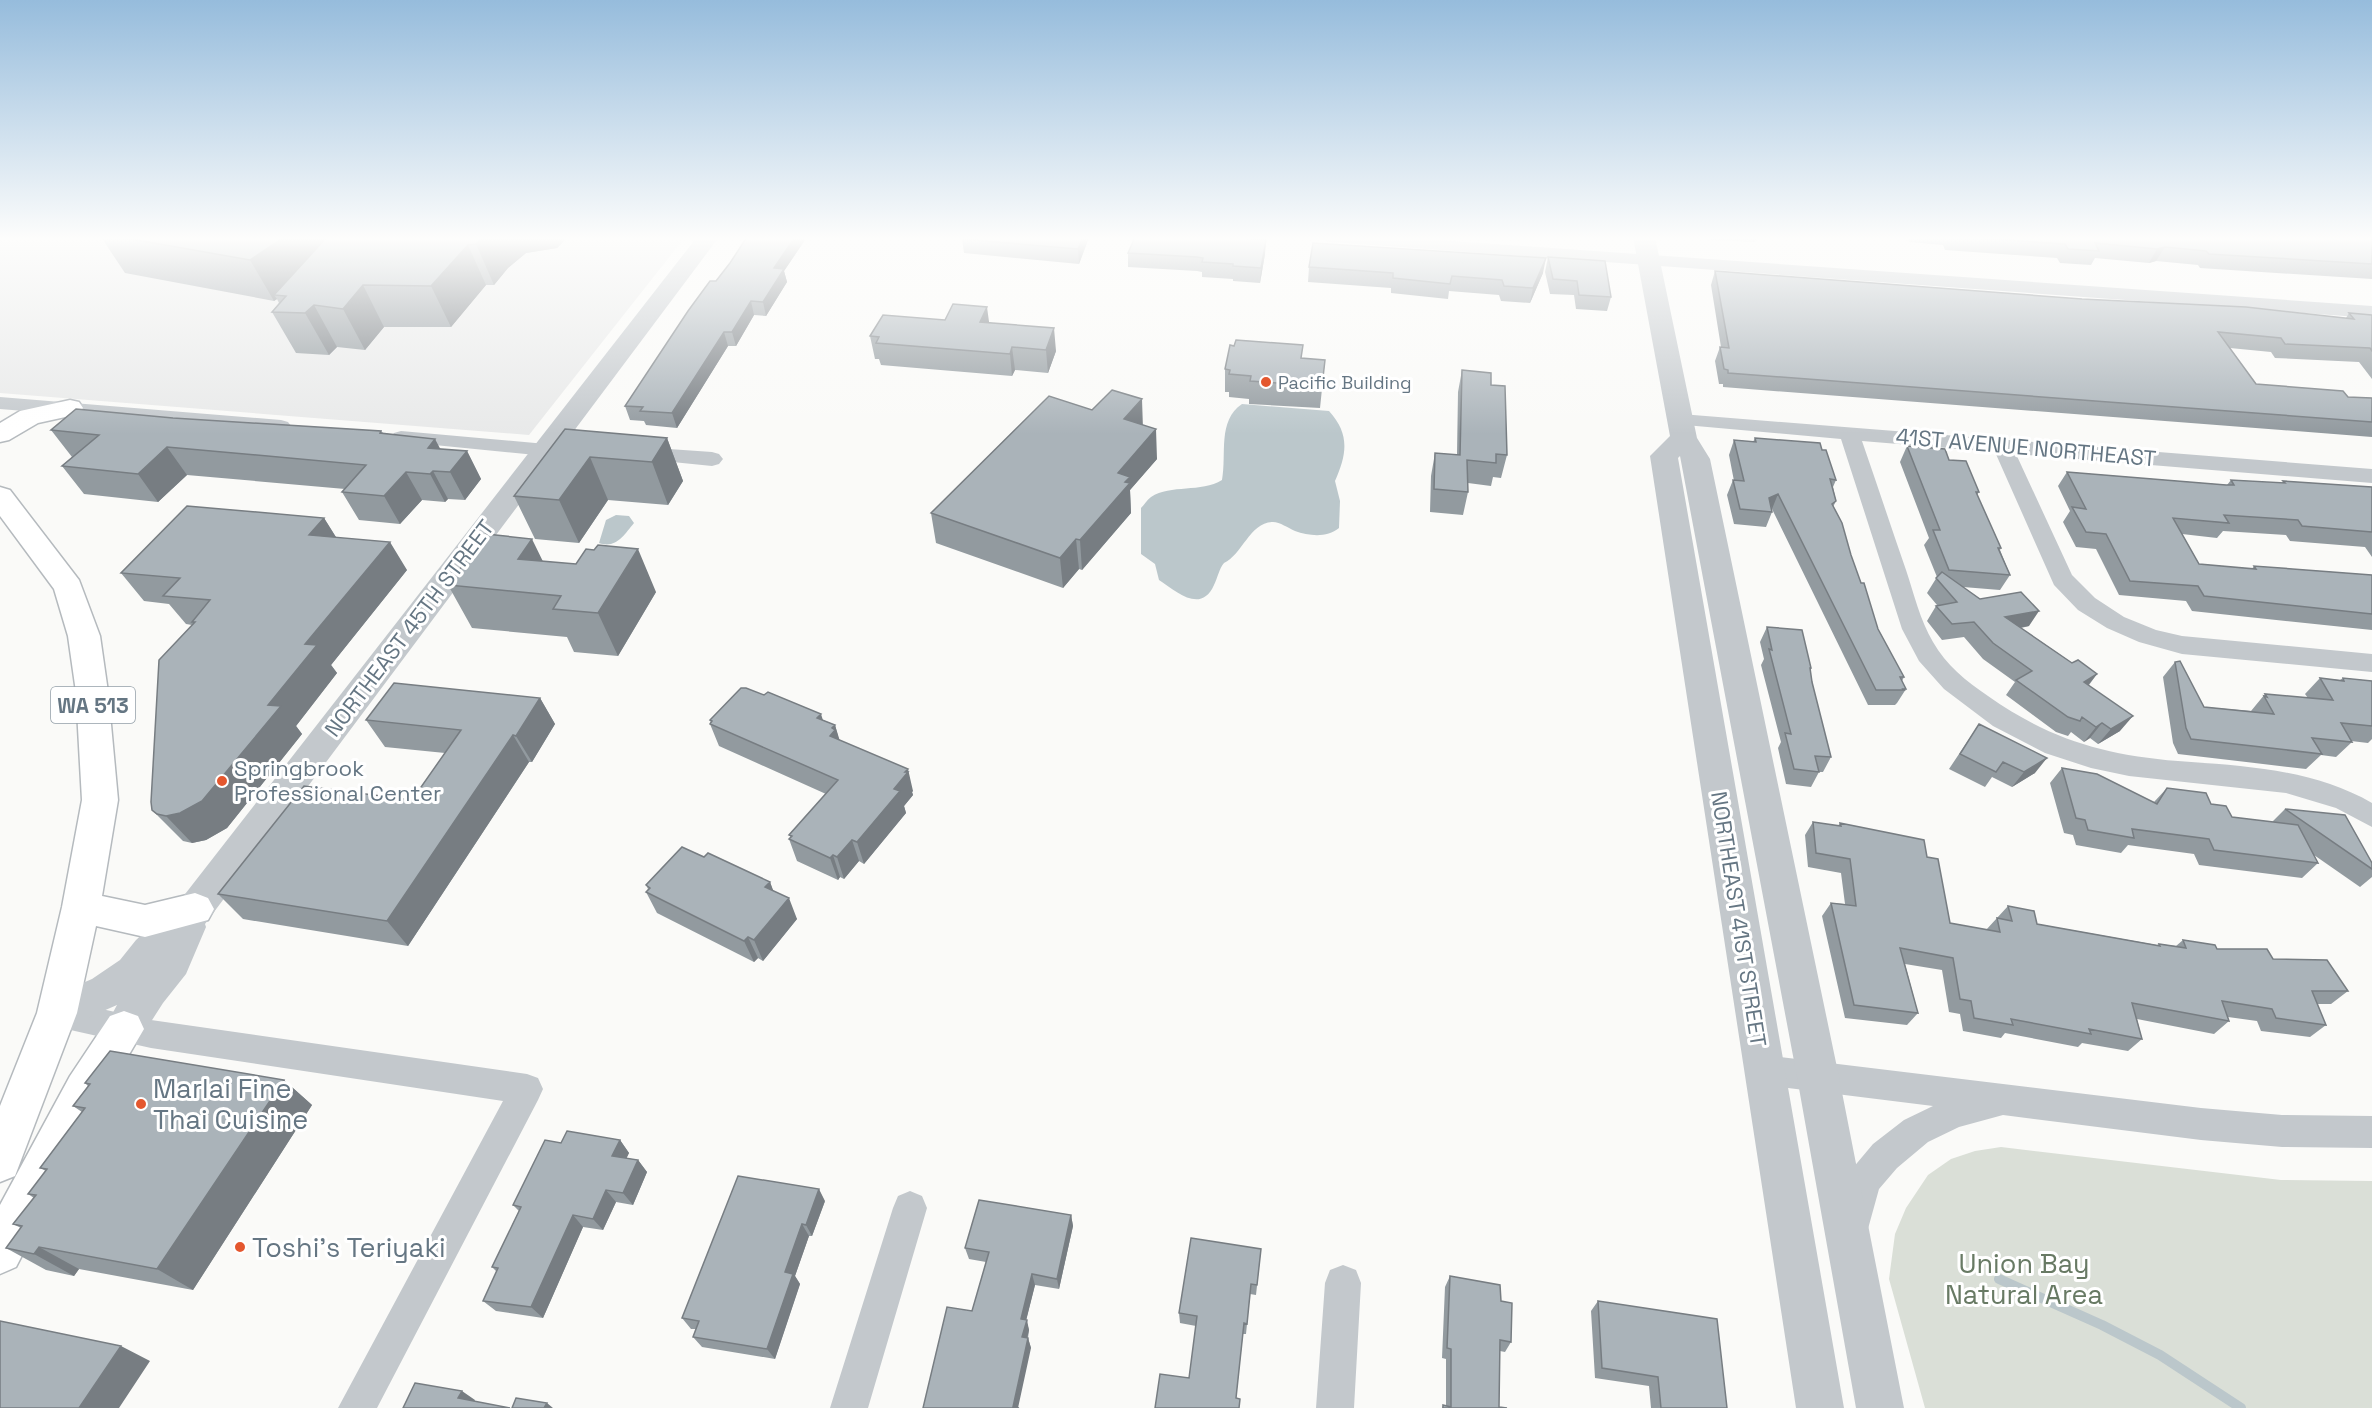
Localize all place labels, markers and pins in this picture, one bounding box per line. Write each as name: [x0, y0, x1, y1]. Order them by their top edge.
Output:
place label: Pacific Building: [1278, 371, 1412, 394]
marker: Pacific Building: [1259, 375, 1273, 389]
place label: Springbrook Professional Center: [234, 754, 441, 807]
marker: Springbrook Professional Center: [215, 774, 229, 788]
place label: Marlai Fine Thai Cuisine: [153, 1071, 308, 1137]
marker: Marlai Fine Thai Cuisine: [134, 1097, 148, 1111]
place label: Toshi's Teriyaki: [252, 1230, 446, 1265]
marker: Toshi's Teriyaki: [233, 1240, 247, 1254]

